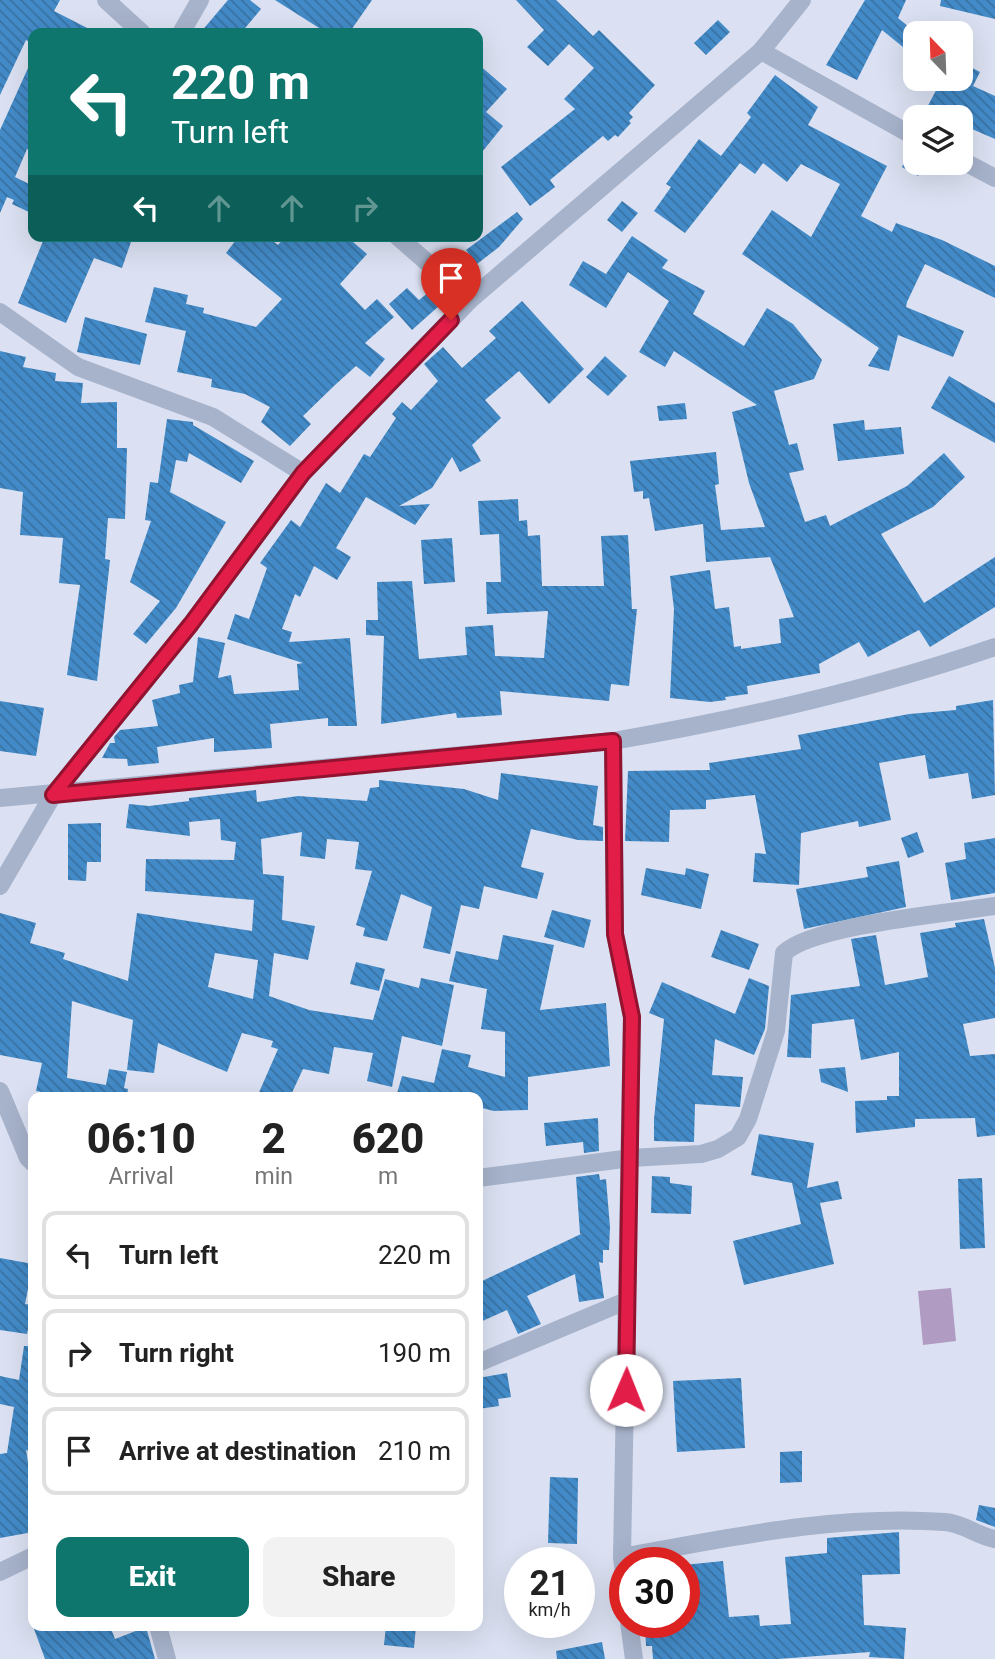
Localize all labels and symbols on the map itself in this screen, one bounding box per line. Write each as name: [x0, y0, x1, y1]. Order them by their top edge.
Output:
north arrow: [903, 21, 973, 91]
pin: [421, 248, 481, 320]
position arrow: [589, 1353, 663, 1427]
speed limit sign: 30: [609, 1547, 700, 1638]

